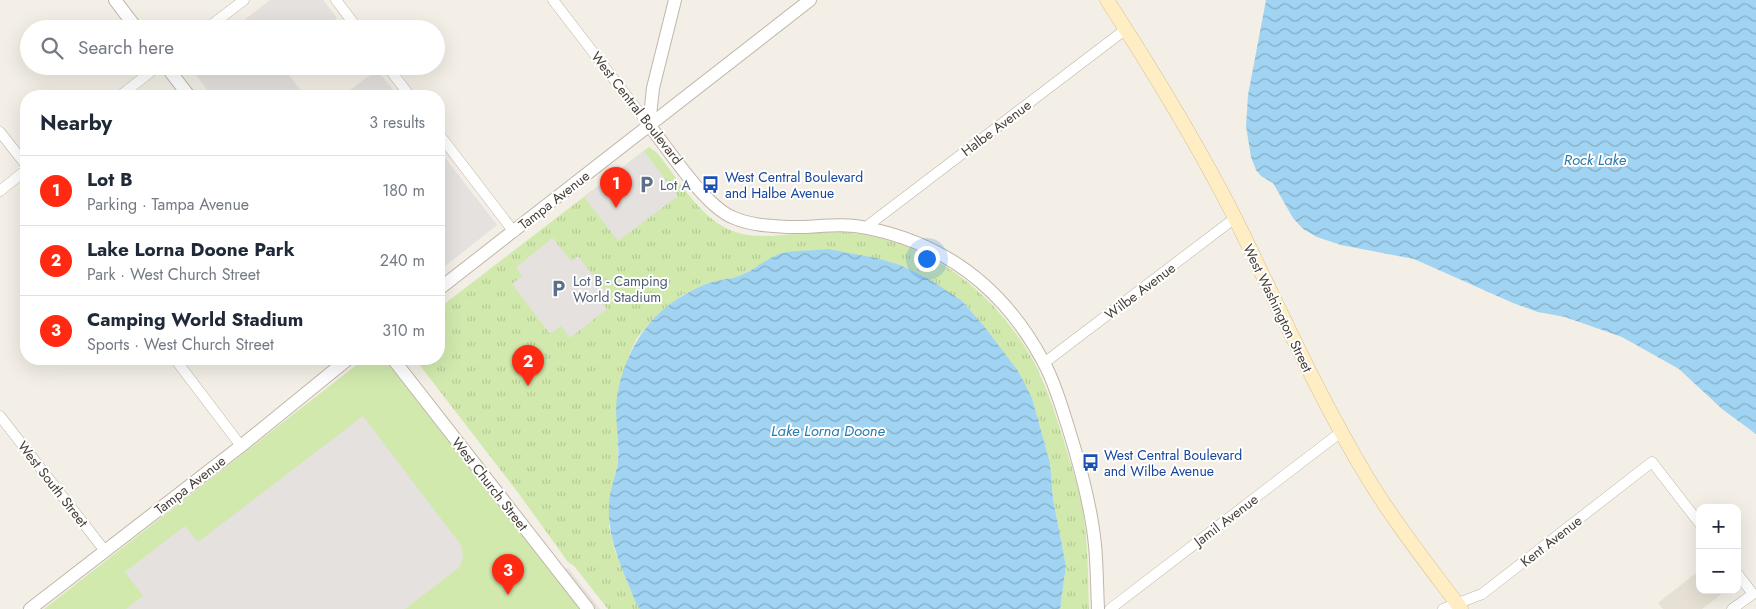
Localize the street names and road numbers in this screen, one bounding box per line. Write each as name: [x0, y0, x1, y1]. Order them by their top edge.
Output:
street label: West Central Boulevard: [587, 47, 687, 169]
street label: Halbe Avenue: [957, 95, 1035, 161]
street label: Tampa Avenue: [514, 166, 594, 234]
street label: West Washington Street: [1238, 241, 1318, 376]
street label: Wilbe Avenue: [1101, 258, 1179, 324]
street label: West Church Street: [447, 433, 533, 535]
street label: West South Street: [13, 437, 93, 532]
street label: Tampa Avenue: [150, 451, 230, 519]
street label: Jamil Avenue: [1188, 489, 1262, 552]
street label: Kent Avenue: [1516, 511, 1586, 571]

